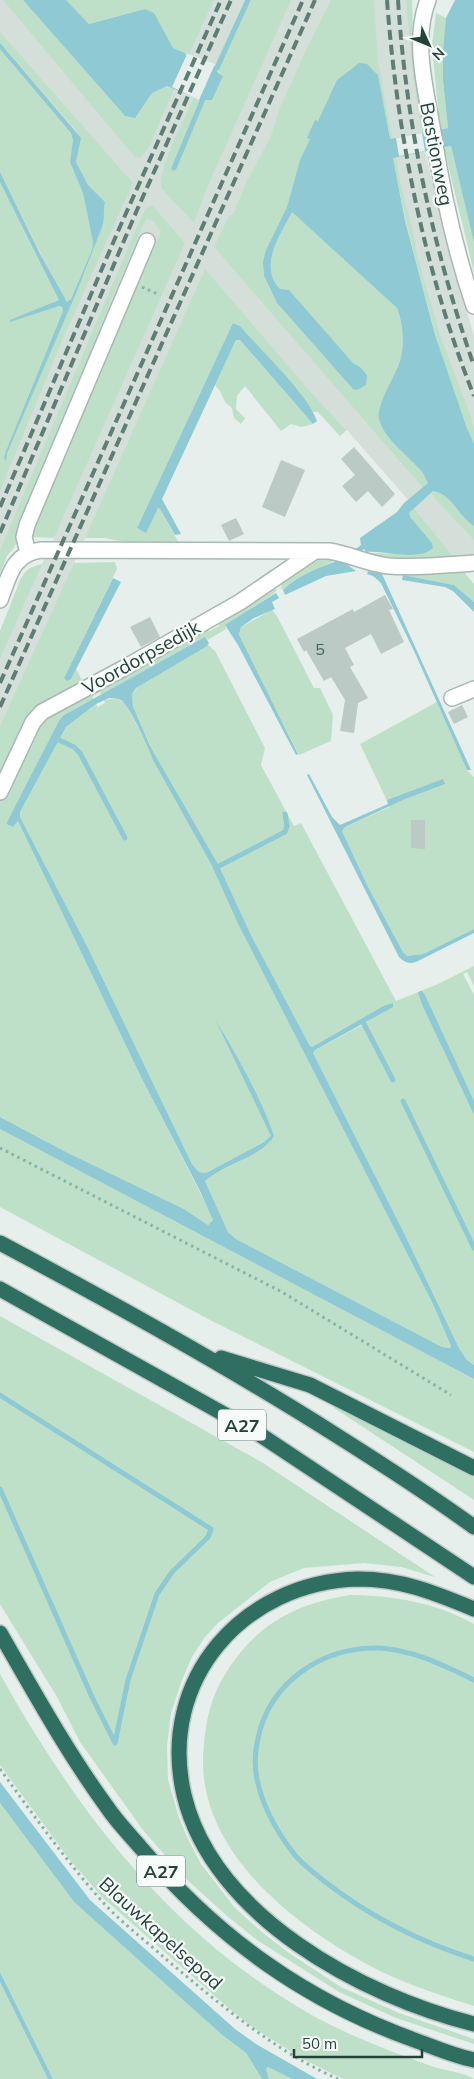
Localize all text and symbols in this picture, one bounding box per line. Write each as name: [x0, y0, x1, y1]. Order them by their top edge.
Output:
north arrow: [404, 20, 454, 70]
text: N: [428, 44, 448, 64]
street label: Bastionweg: [415, 100, 459, 208]
street label: Voordorpsedijk: [78, 615, 204, 699]
house number: 5: [315, 639, 325, 659]
road number: A27: [218, 1410, 266, 1440]
road number: A27: [137, 1855, 185, 1886]
street label: Blauwkapelsepad: [94, 1871, 228, 1995]
scale bar: [294, 2026, 422, 2058]
text: 50 m: [302, 2034, 337, 2053]

